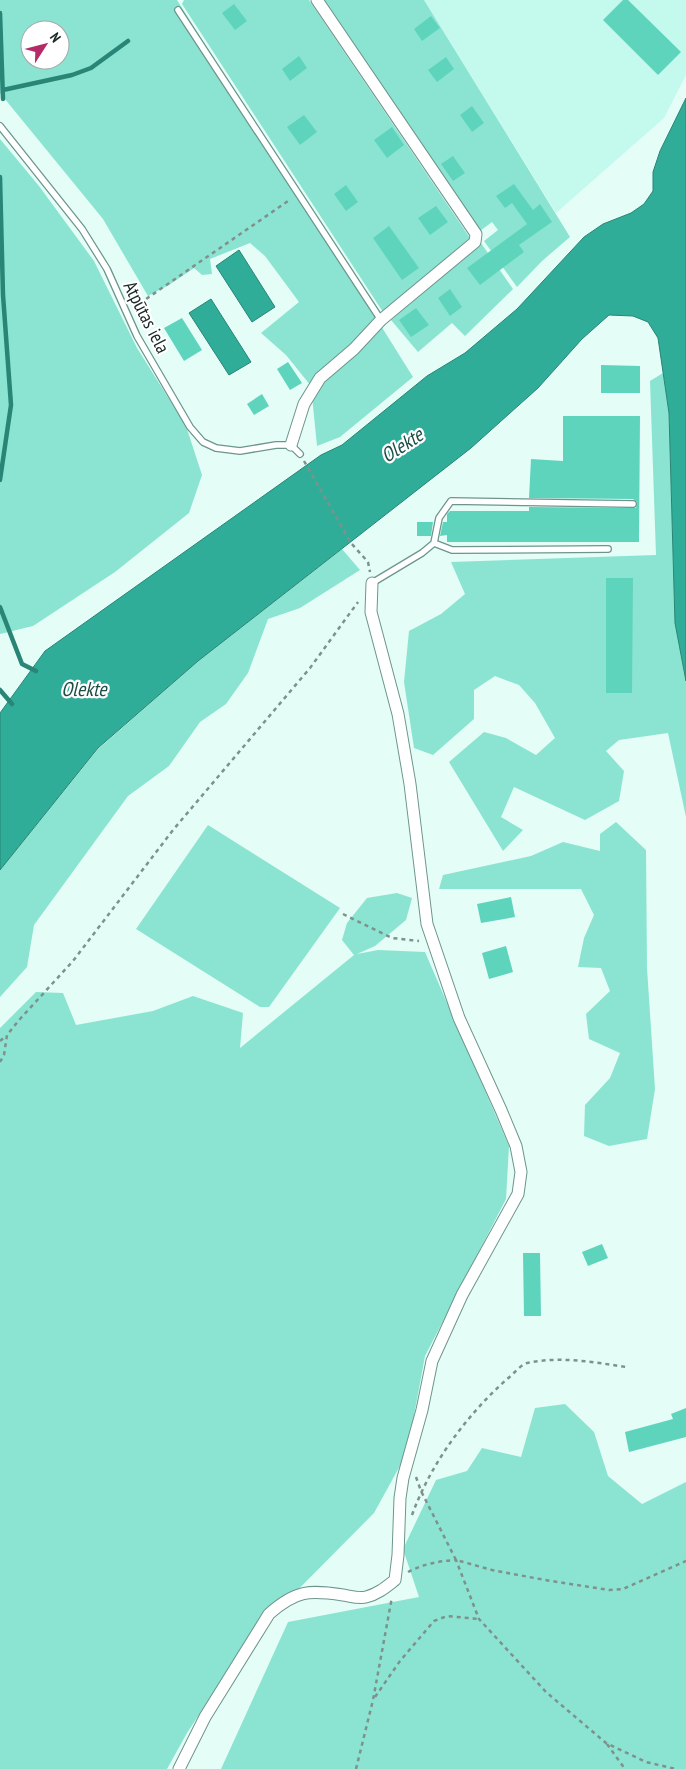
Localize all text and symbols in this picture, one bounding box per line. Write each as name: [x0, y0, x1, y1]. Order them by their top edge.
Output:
north arrow: [20, 20, 70, 70]
text: N: [46, 29, 65, 46]
street label: Atpūtas iela: [119, 277, 175, 357]
water label: Olekte: [376, 421, 430, 468]
water label: Olekte: [61, 676, 108, 702]

